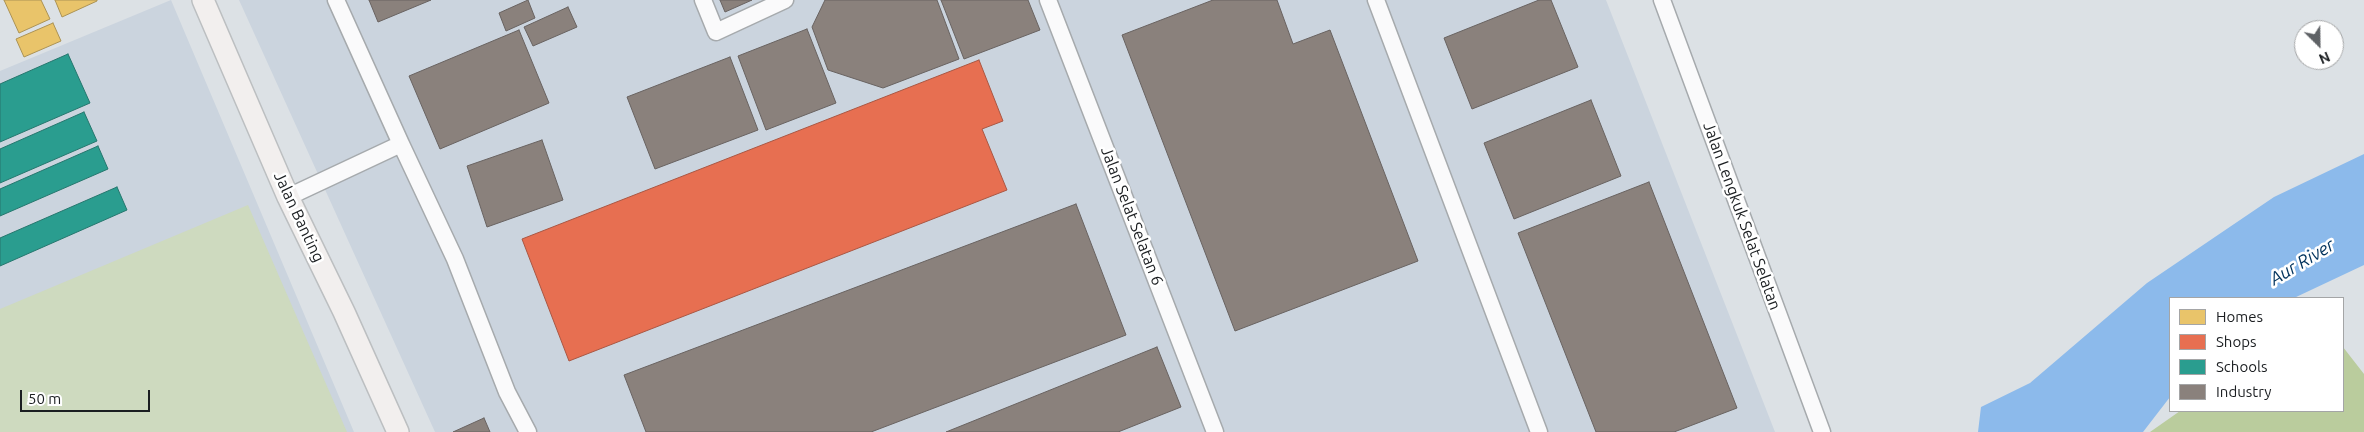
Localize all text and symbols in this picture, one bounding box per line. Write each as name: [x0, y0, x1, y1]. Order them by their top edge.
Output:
north arrow: [2294, 20, 2344, 70]
text: N: [2317, 48, 2332, 67]
street label: Jalan Lengkuk Selat Selatan: [1699, 119, 1785, 313]
street label: Jalan Selat Selatan 6: [1097, 144, 1167, 288]
street label: Jalan Banting: [270, 169, 328, 265]
water label: Aur River: [2266, 234, 2338, 290]
legend: [2169, 297, 2344, 412]
text: Homes: [2216, 308, 2263, 325]
text: Shops: [2216, 333, 2257, 350]
text: Schools: [2216, 358, 2267, 375]
scale bar: [22, 380, 152, 412]
text: Industry: [2216, 383, 2271, 400]
text: 50 m: [28, 390, 61, 407]

